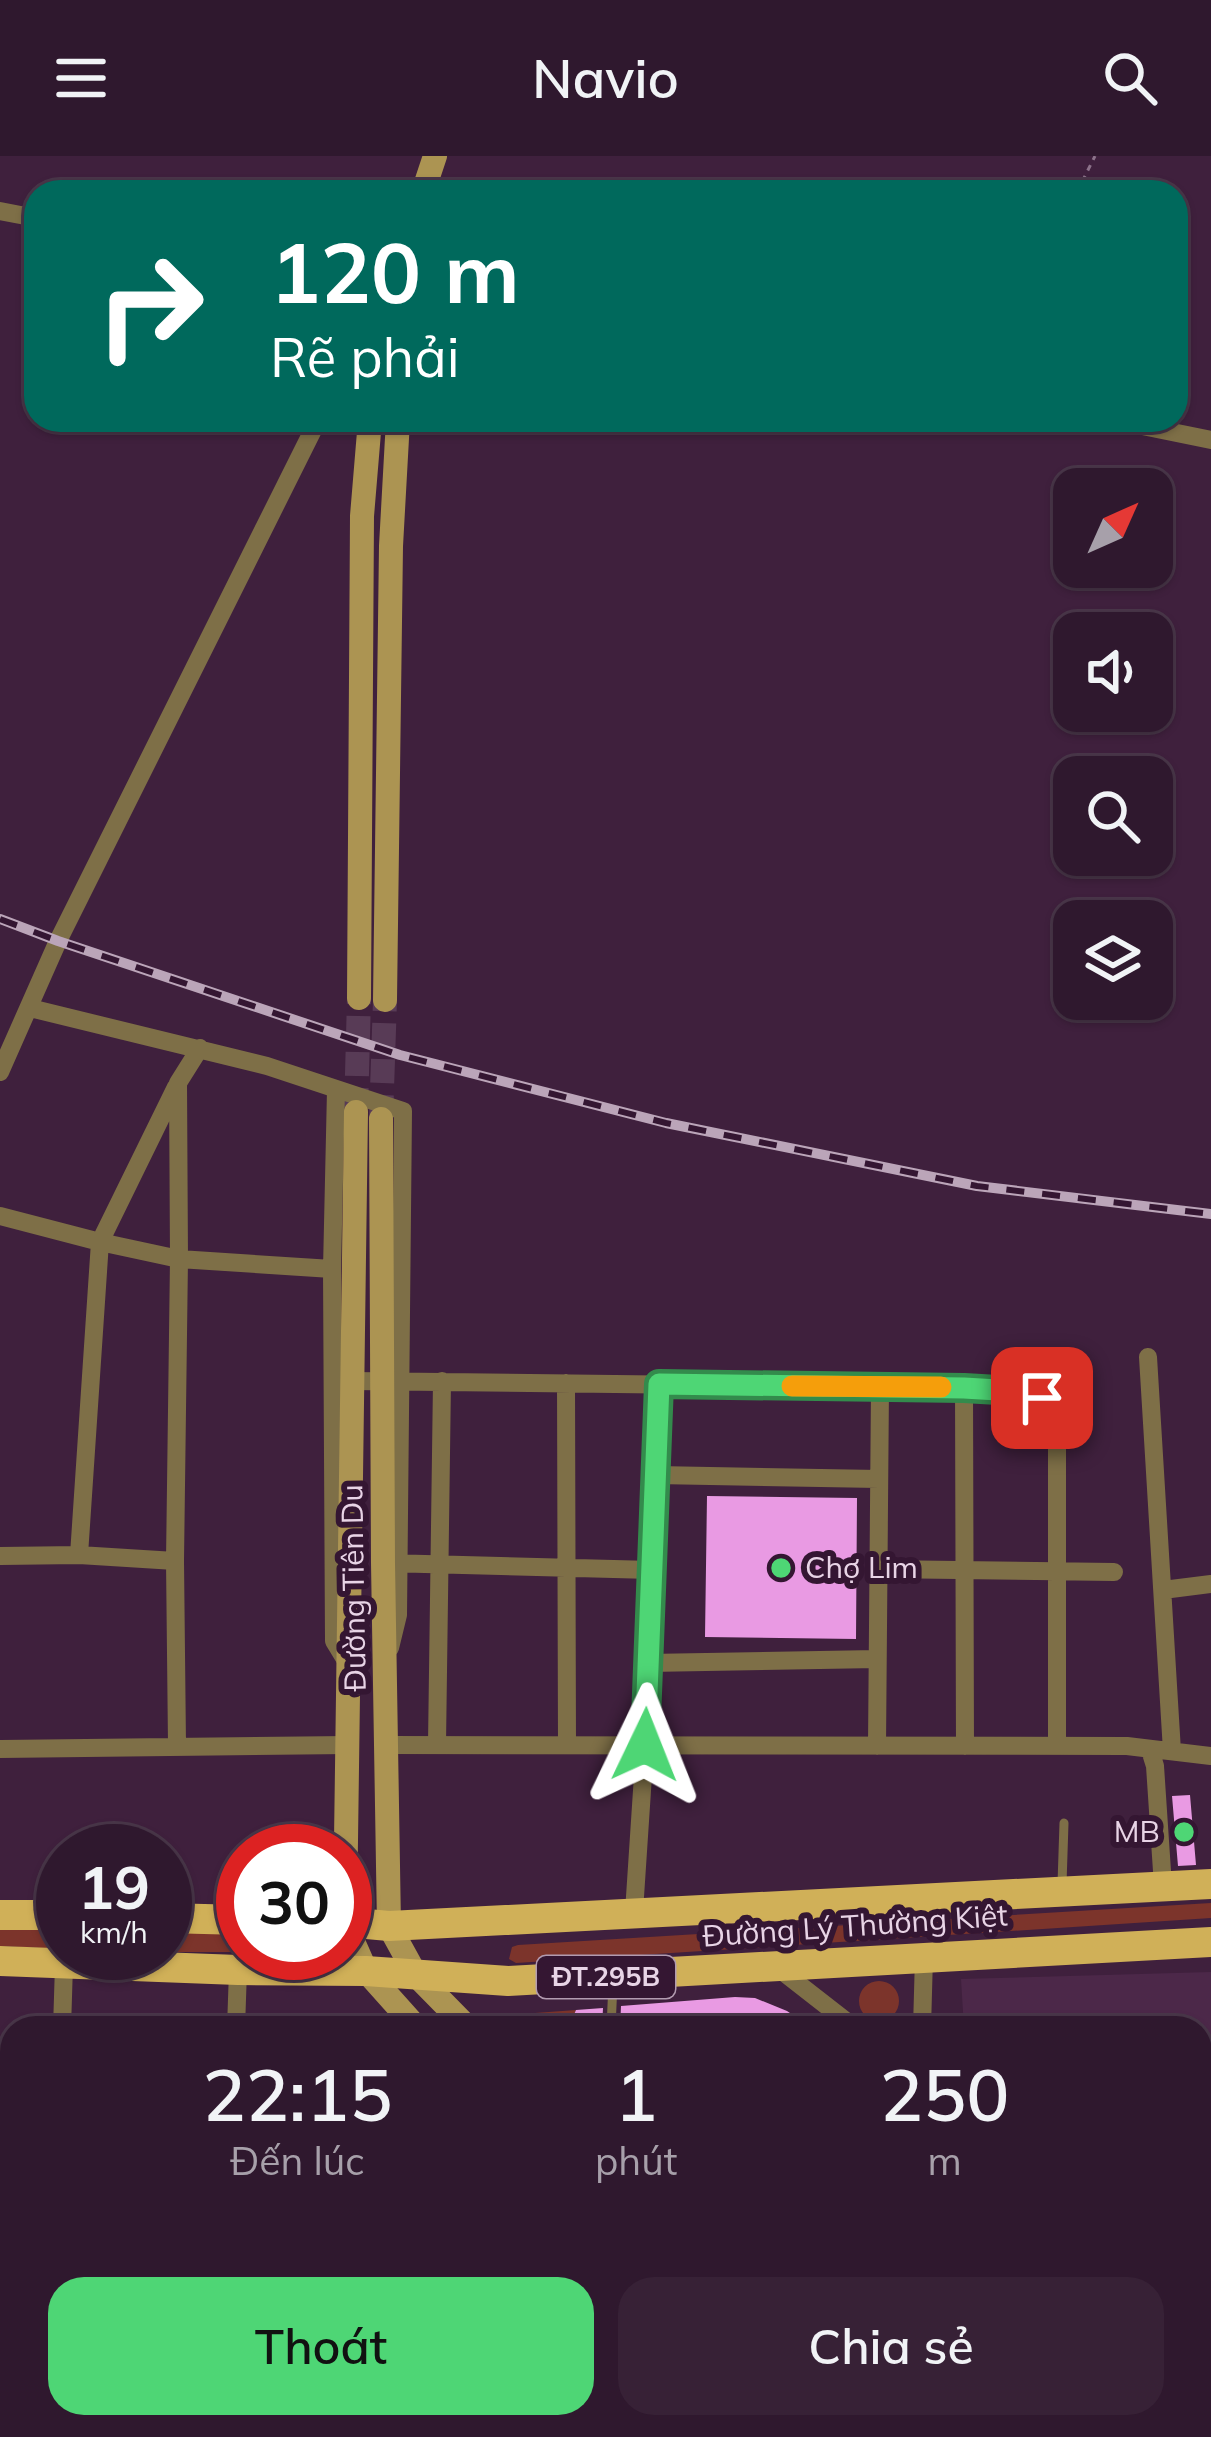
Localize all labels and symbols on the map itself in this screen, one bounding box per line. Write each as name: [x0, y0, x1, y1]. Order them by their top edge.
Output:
north arrow: [1053, 468, 1173, 588]
pin: [991, 1347, 1093, 1449]
street label: Đường Tiên Du: [332, 1484, 374, 1692]
place label: Chợ Lim: [805, 1548, 918, 1586]
marker: Chợ Lim: [768, 1555, 794, 1581]
position arrow: [582, 1682, 708, 1808]
place label: MB: [1114, 1812, 1160, 1850]
marker: MB: [1171, 1819, 1197, 1845]
speed limit sign: 30: [216, 1824, 372, 1980]
street label: Đường Lý Thường Kiệt: [701, 1895, 1009, 1955]
road number: ĐT.295B: [537, 1956, 675, 1998]

